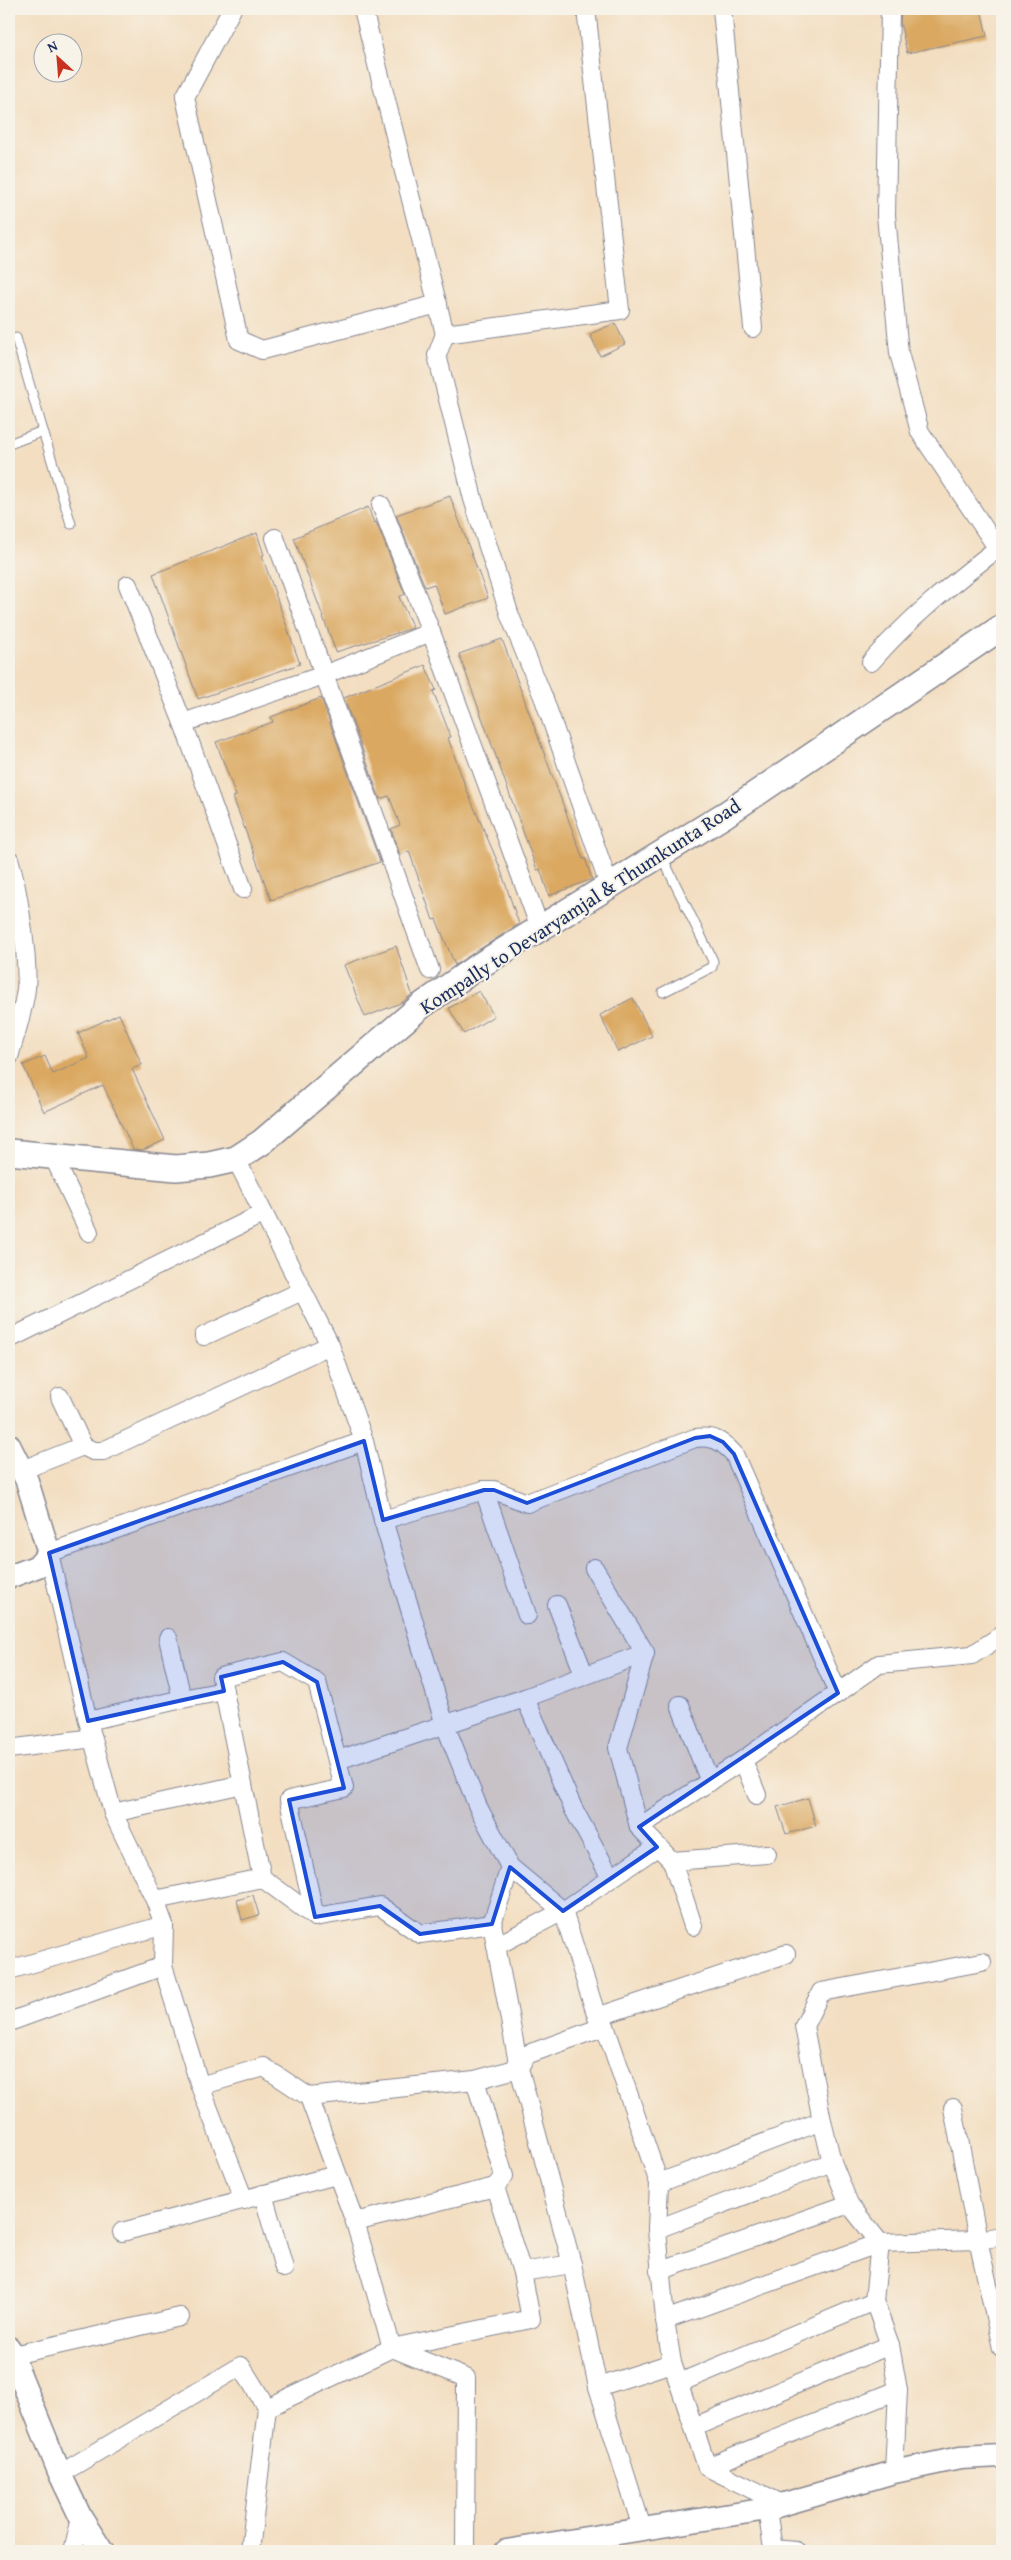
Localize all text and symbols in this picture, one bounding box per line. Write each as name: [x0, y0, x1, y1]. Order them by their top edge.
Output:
north arrow: [32, 32, 82, 82]
text: N: [44, 35, 61, 57]
street label: Kompally to Devaryamjal & Thumkunta Road: [414, 790, 746, 1021]

